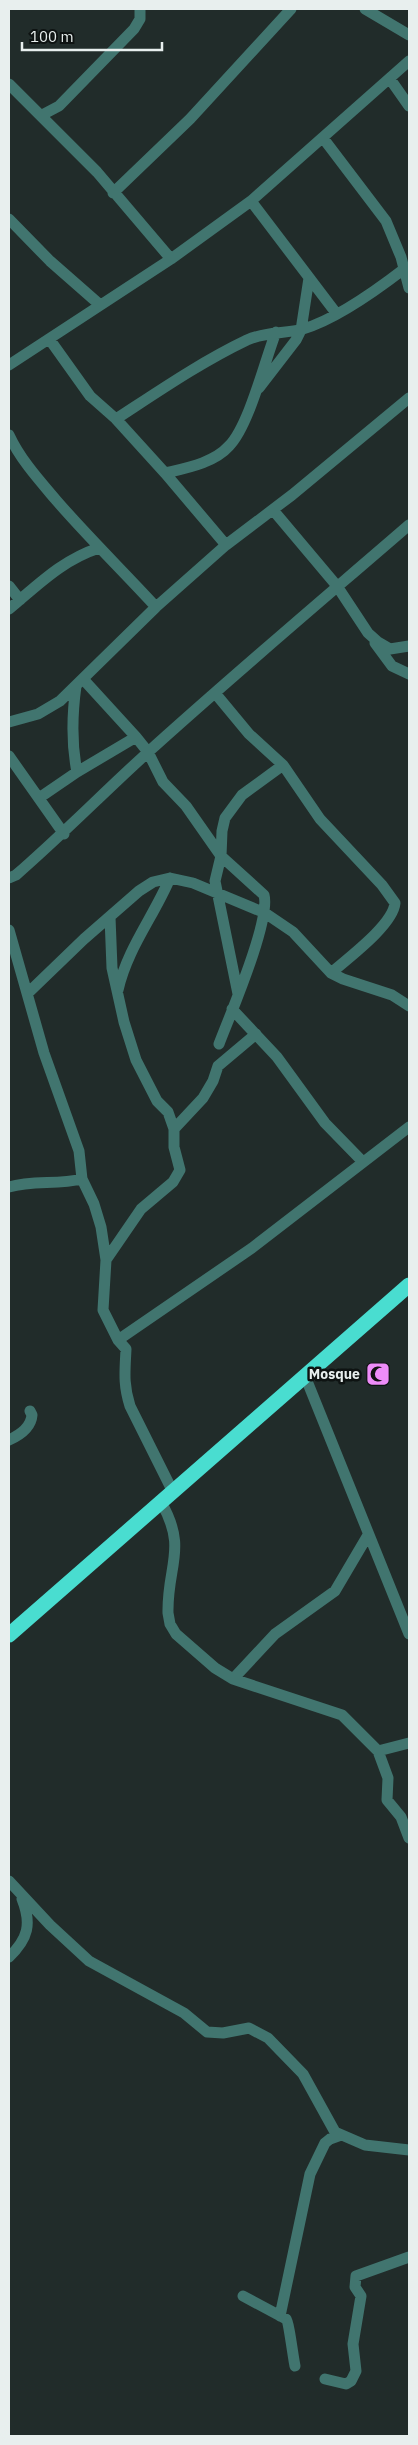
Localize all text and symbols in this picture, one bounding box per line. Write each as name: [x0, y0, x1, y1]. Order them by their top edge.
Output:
scale bar: [22, 20, 162, 52]
text: 100 m: [30, 27, 74, 46]
mosque icon: Mosque: [365, 1361, 391, 1387]
place label: Mosque: [309, 1365, 360, 1383]

